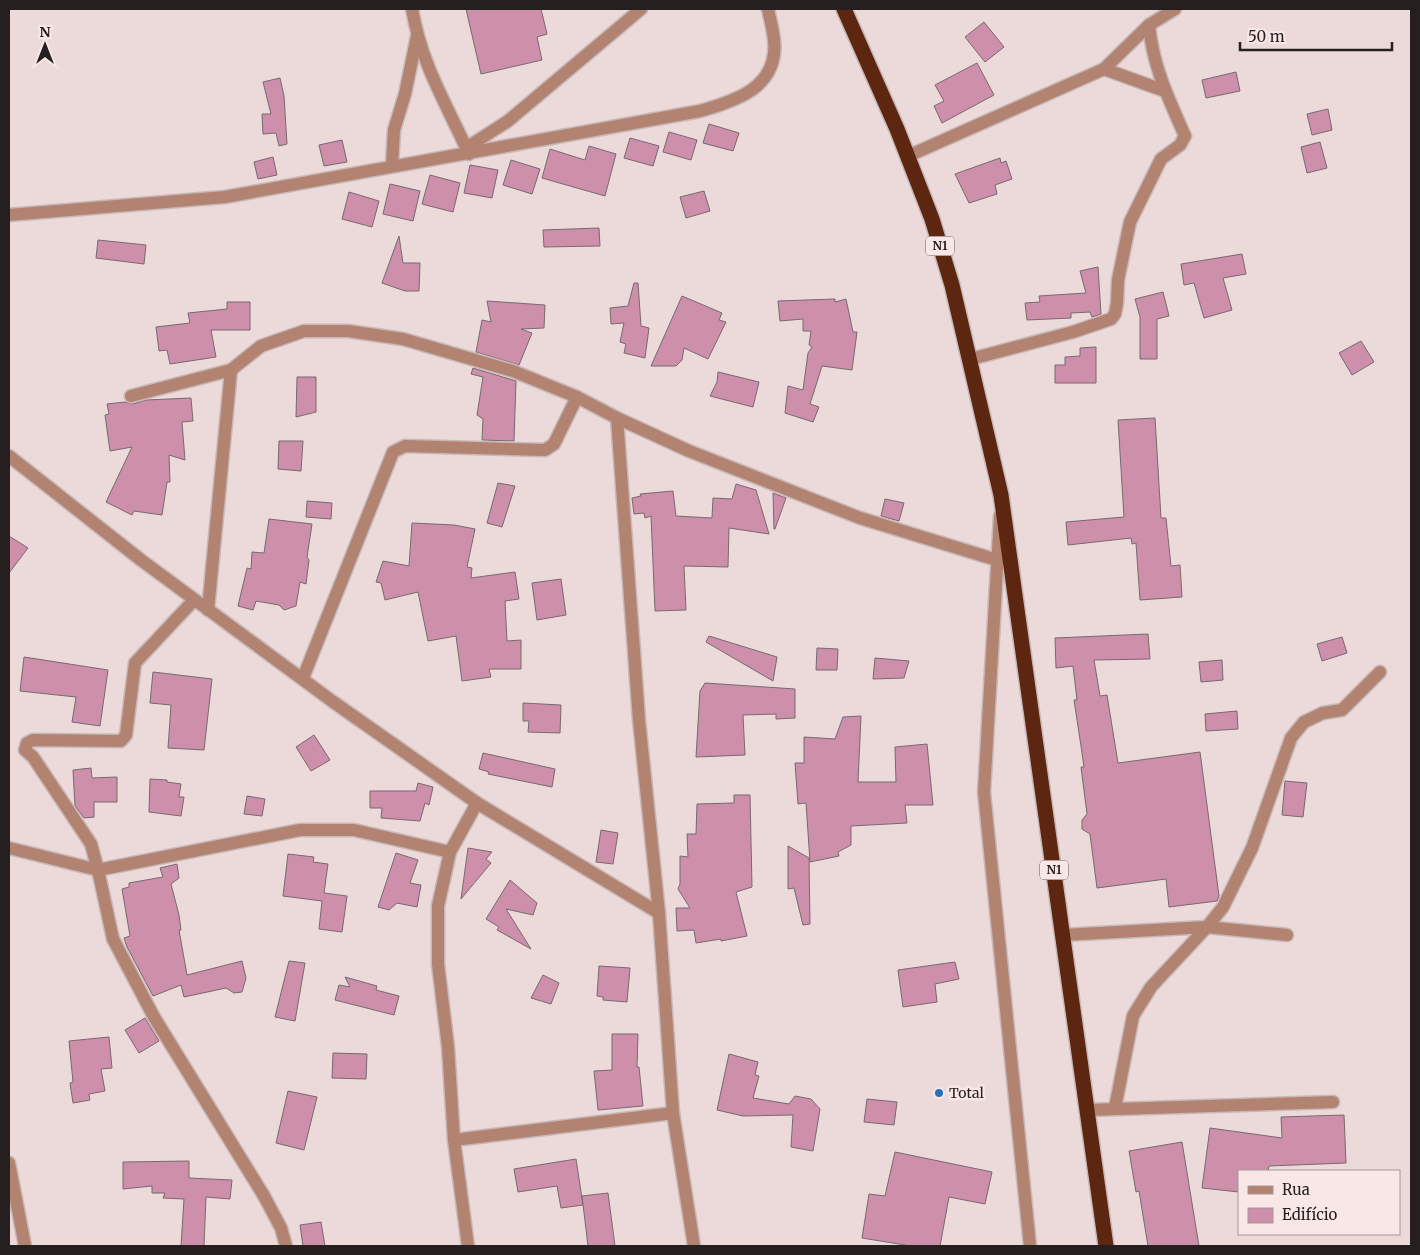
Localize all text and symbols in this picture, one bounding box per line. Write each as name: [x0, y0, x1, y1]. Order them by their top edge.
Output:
north arrow: [20, 20, 70, 70]
scale bar: [1240, 20, 1392, 52]
text: N: [39, 23, 51, 41]
text: 50 m: [1248, 27, 1285, 46]
road number: N1: [926, 237, 954, 256]
road number: N1: [1040, 860, 1068, 880]
place label: Total: [949, 1084, 985, 1102]
marker: Total: [933, 1087, 945, 1099]
legend: [1238, 1170, 1400, 1235]
text: Rua: [1282, 1180, 1310, 1199]
text: Edifício: [1282, 1205, 1338, 1224]

